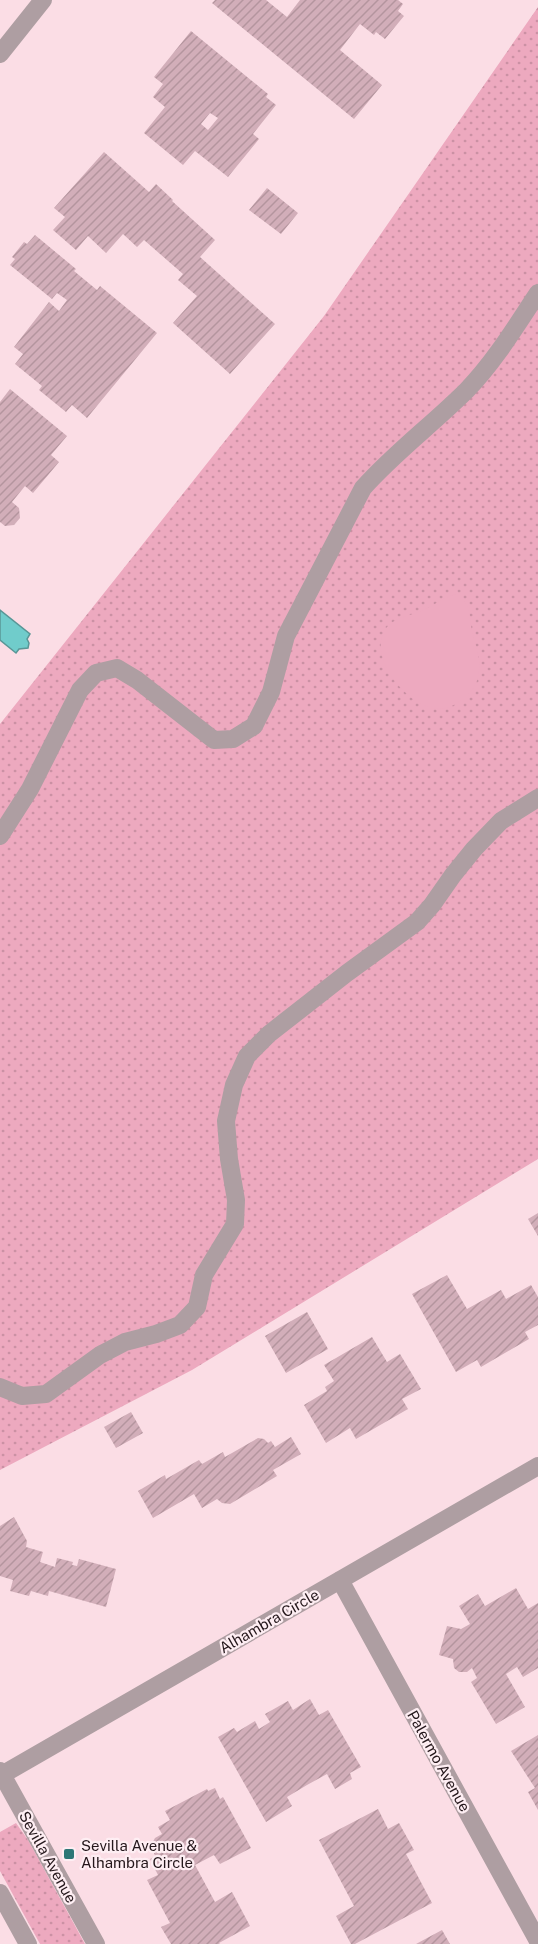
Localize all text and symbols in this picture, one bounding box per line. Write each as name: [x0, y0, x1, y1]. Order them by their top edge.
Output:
street label: Alhambra Circle: [216, 1586, 322, 1656]
street label: Palermo Avenue: [404, 1708, 474, 1814]
street label: Sevilla Avenue: [16, 1808, 80, 1906]
place label: Sevilla Avenue & Alhambra Circle: [81, 1837, 197, 1871]
marker: Sevilla Avenue & Alhambra Circle: [62, 1847, 76, 1861]

